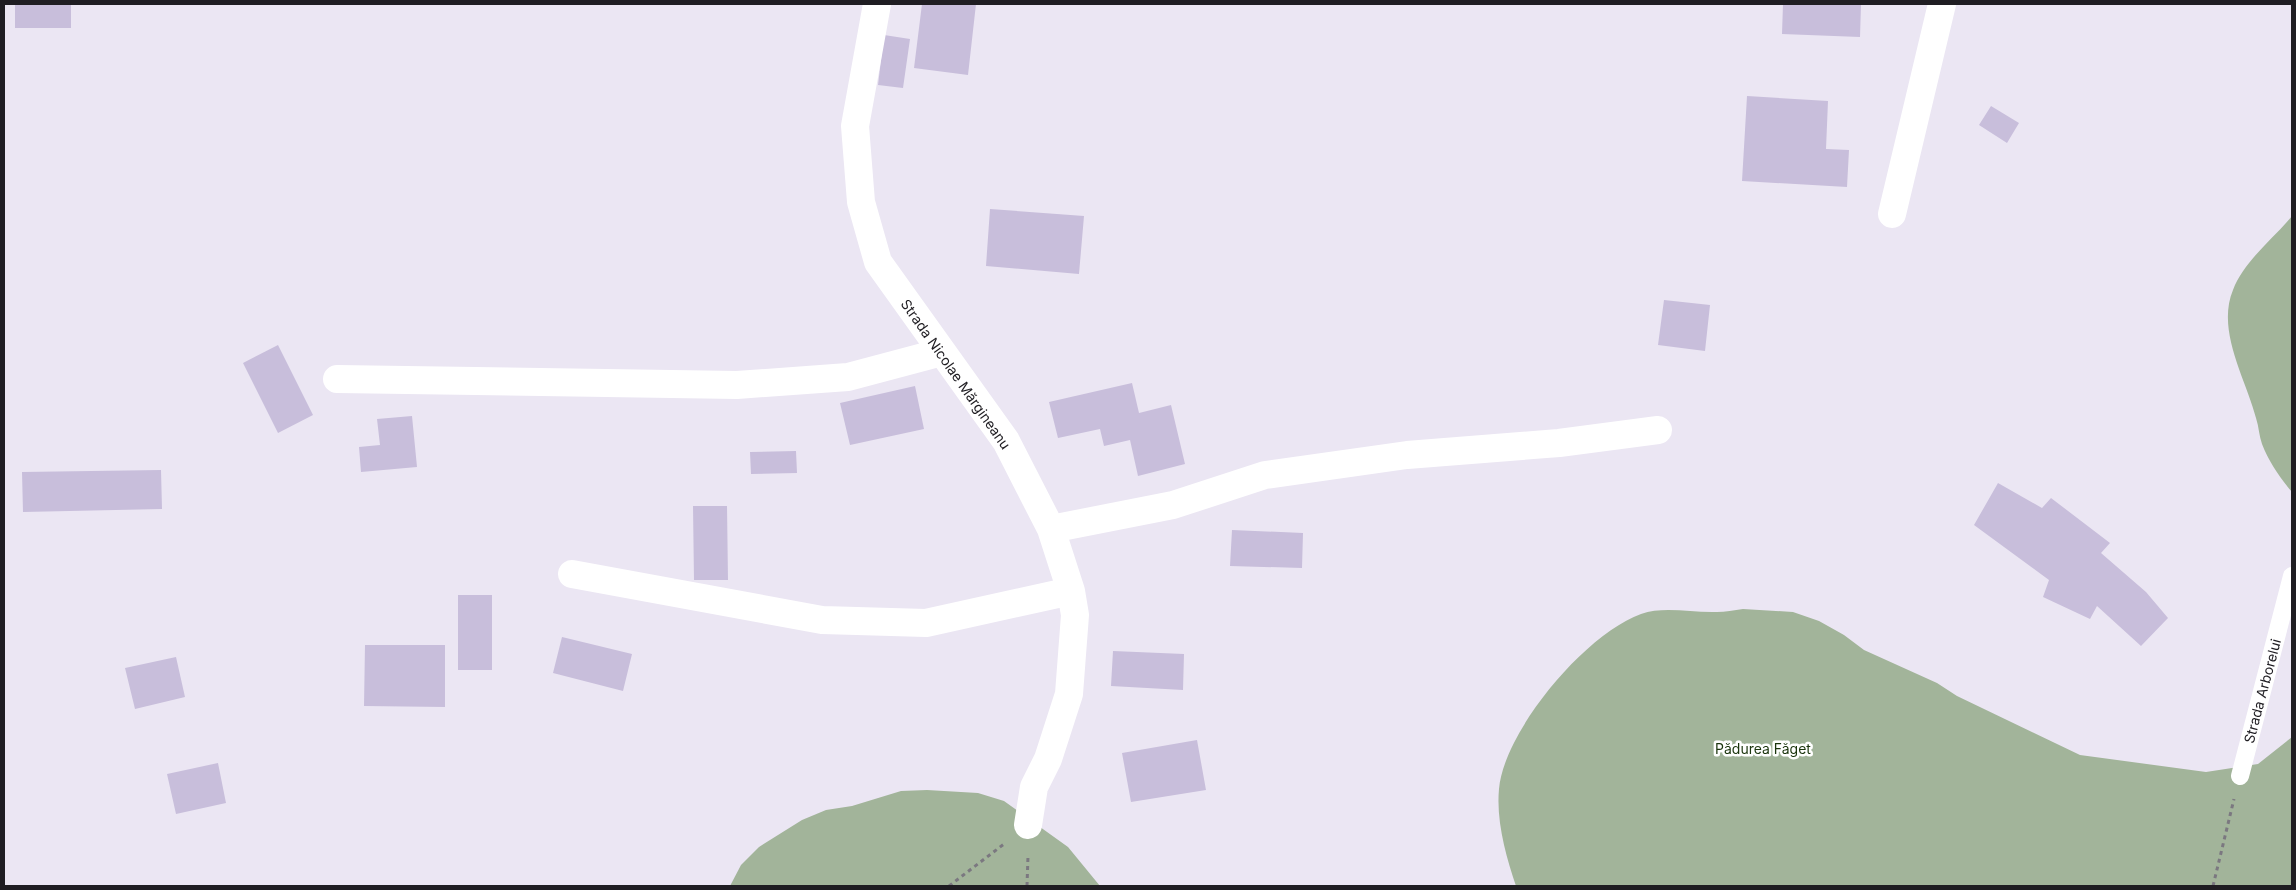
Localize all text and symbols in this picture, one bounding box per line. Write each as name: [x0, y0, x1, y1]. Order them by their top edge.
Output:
street label: Strada Nicolae Mărgineanu: [898, 296, 1014, 452]
street label: Strada Arborelui: [2240, 637, 2284, 745]
park label: Pădurea Făget: [1715, 740, 1811, 757]

